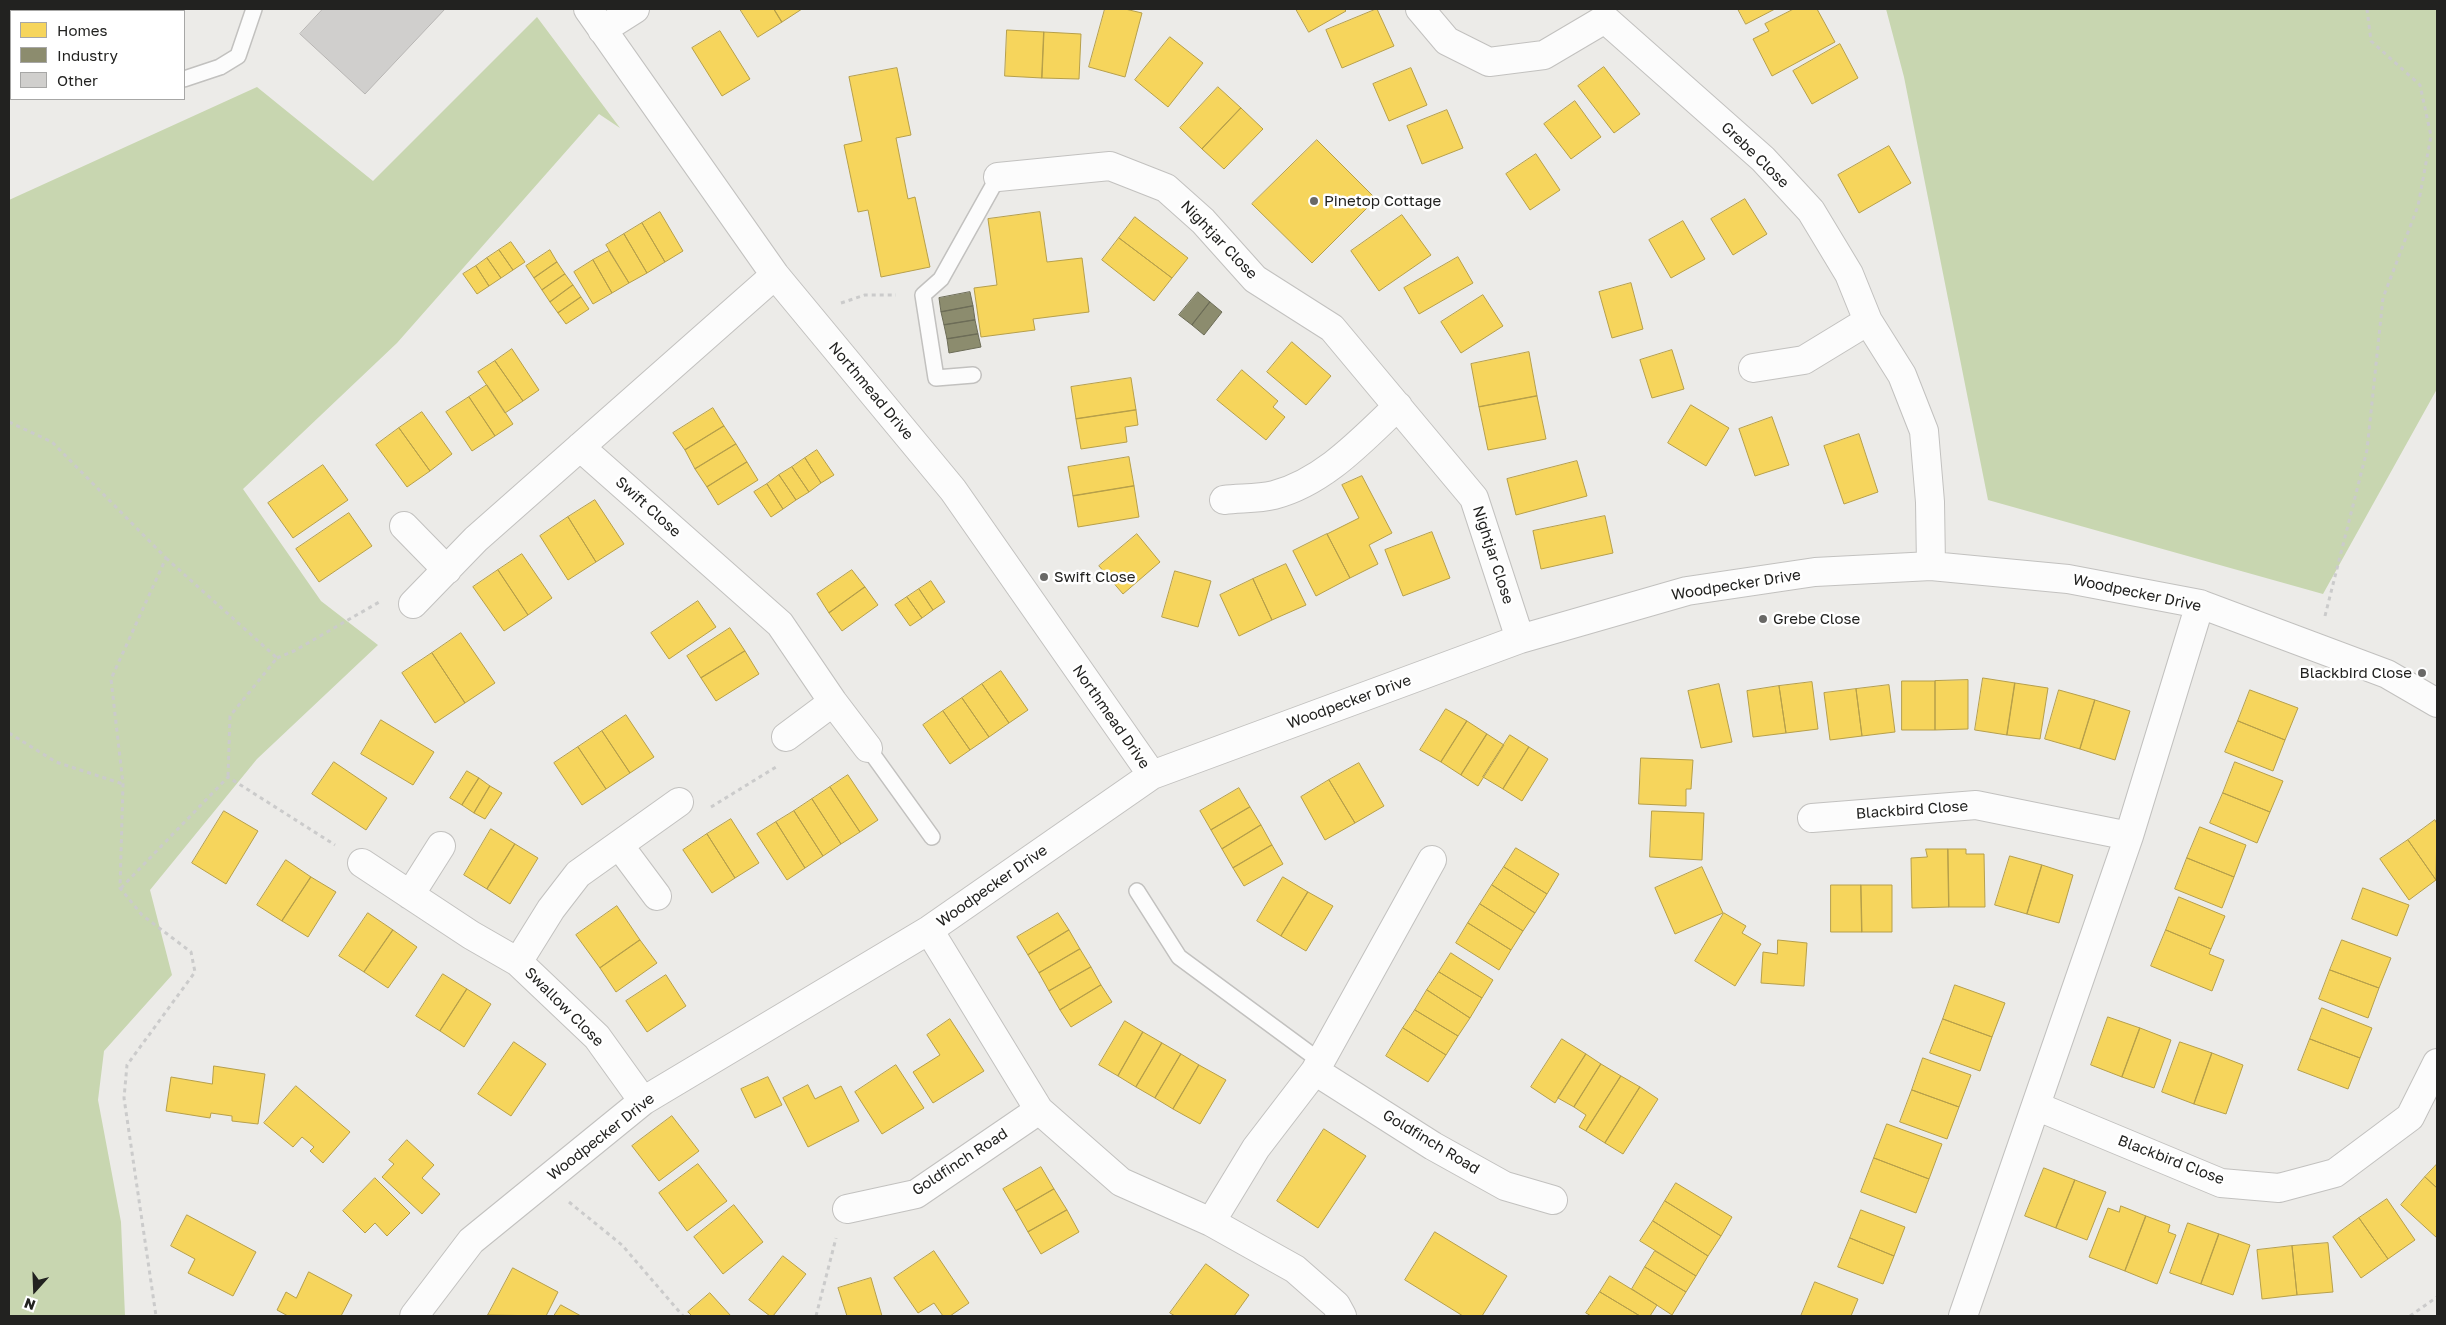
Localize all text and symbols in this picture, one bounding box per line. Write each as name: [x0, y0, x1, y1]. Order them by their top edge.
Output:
legend: [10, 10, 185, 100]
text: Homes: [57, 21, 107, 39]
text: Industry: [57, 46, 118, 64]
text: Other: [57, 71, 98, 89]
street label: Grebe Close: [1717, 118, 1793, 192]
place label: Pinetop Cottage: [1324, 192, 1441, 210]
marker: Pinetop Cottage: [1308, 195, 1320, 207]
street label: Nightjar Close: [1177, 197, 1261, 283]
street label: Northmead Drive: [825, 338, 917, 444]
street label: Swift Close: [612, 473, 684, 541]
street label: Nightjar Close: [1469, 504, 1517, 606]
street label: Woodpecker Drive: [1670, 566, 1802, 604]
place label: Swift Close: [1054, 568, 1135, 586]
marker: Swift Close: [1038, 571, 1050, 583]
street label: Woodpecker Drive: [2071, 571, 2203, 615]
place label: Grebe Close: [1773, 610, 1860, 628]
marker: Grebe Close: [1757, 613, 1769, 625]
street label: Northmead Drive: [1069, 662, 1153, 772]
place label: Blackbird Close: [2300, 664, 2412, 682]
marker: Blackbird Close: [2416, 667, 2428, 679]
street label: Woodpecker Drive: [1284, 671, 1414, 733]
street label: Blackbird Close: [1855, 797, 1969, 823]
street label: Woodpecker Drive: [933, 841, 1051, 931]
street label: Swallow Close: [521, 964, 607, 1050]
street label: Woodpecker Drive: [544, 1090, 658, 1184]
street label: Goldfinch Road: [1379, 1106, 1483, 1178]
street label: Goldfinch Road: [909, 1124, 1011, 1200]
street label: Blackbird Close: [2115, 1131, 2227, 1189]
north arrow: [10, 1265, 60, 1315]
text: N: [22, 1295, 38, 1314]

